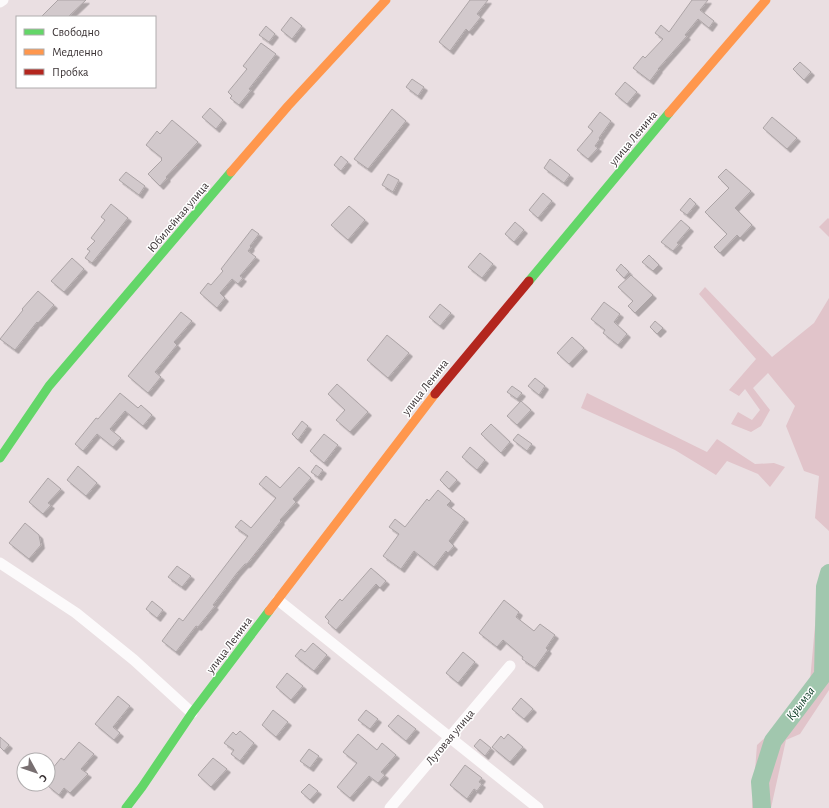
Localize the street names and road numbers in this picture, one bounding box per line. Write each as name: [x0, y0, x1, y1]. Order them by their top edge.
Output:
street label: улица Ленина: [606, 108, 660, 169]
street label: Юбилейная улица: [145, 179, 212, 255]
street label: улица Ленина: [399, 356, 452, 419]
street label: улица Ленина: [203, 614, 255, 677]
street label: Луговая улица: [423, 706, 478, 768]

